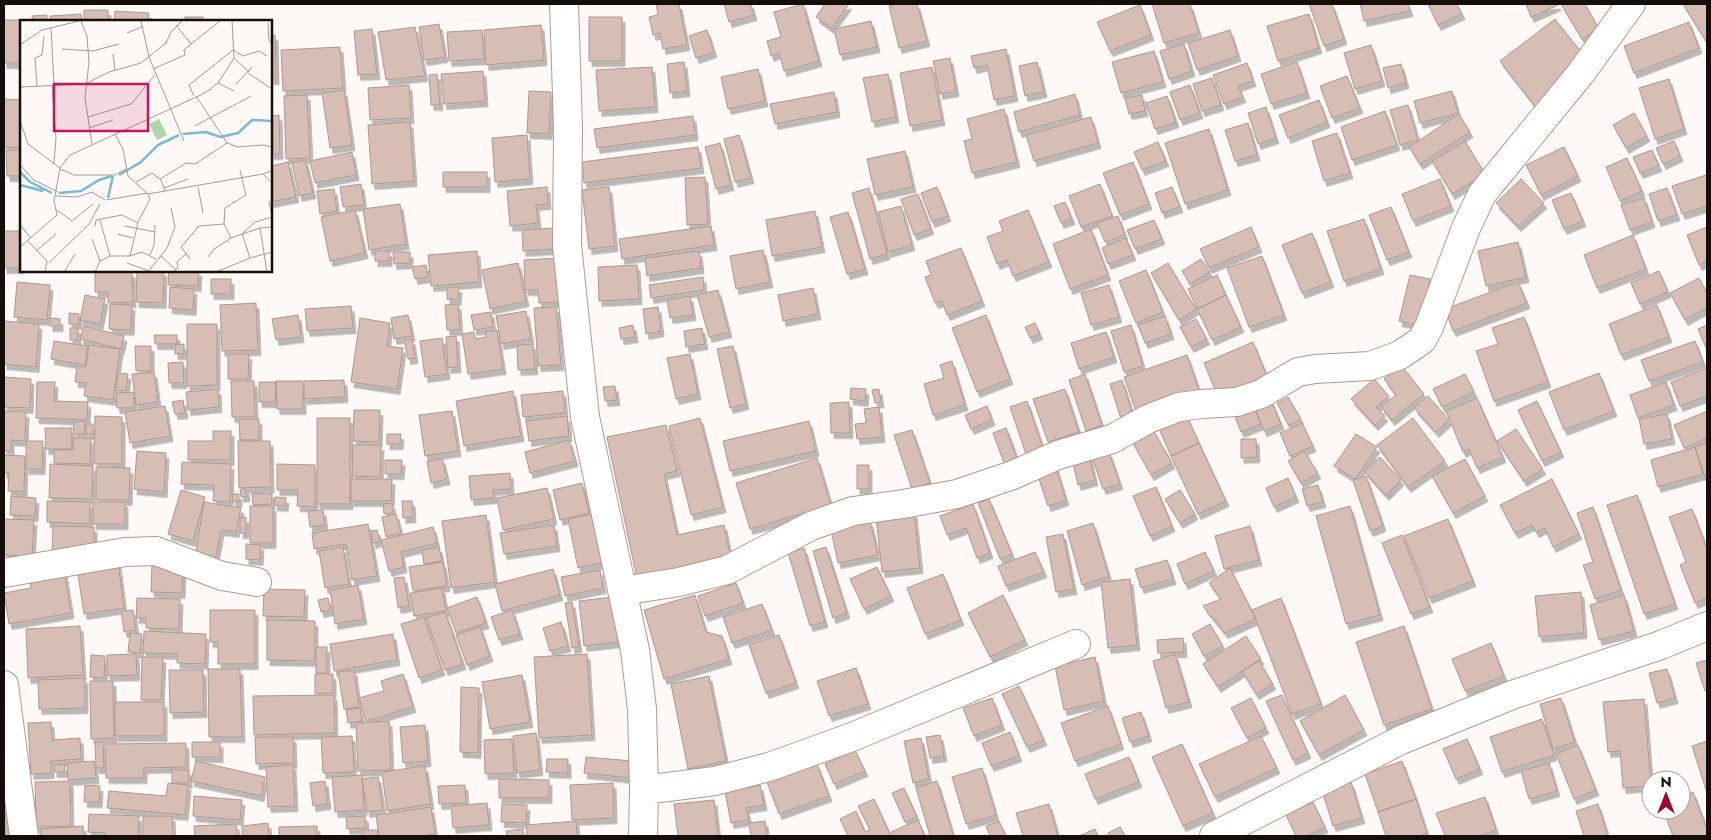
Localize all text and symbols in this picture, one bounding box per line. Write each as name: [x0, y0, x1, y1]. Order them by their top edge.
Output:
inset map: [20, 20, 272, 272]
north arrow: [1641, 770, 1691, 820]
text: N: [1660, 772, 1672, 792]

